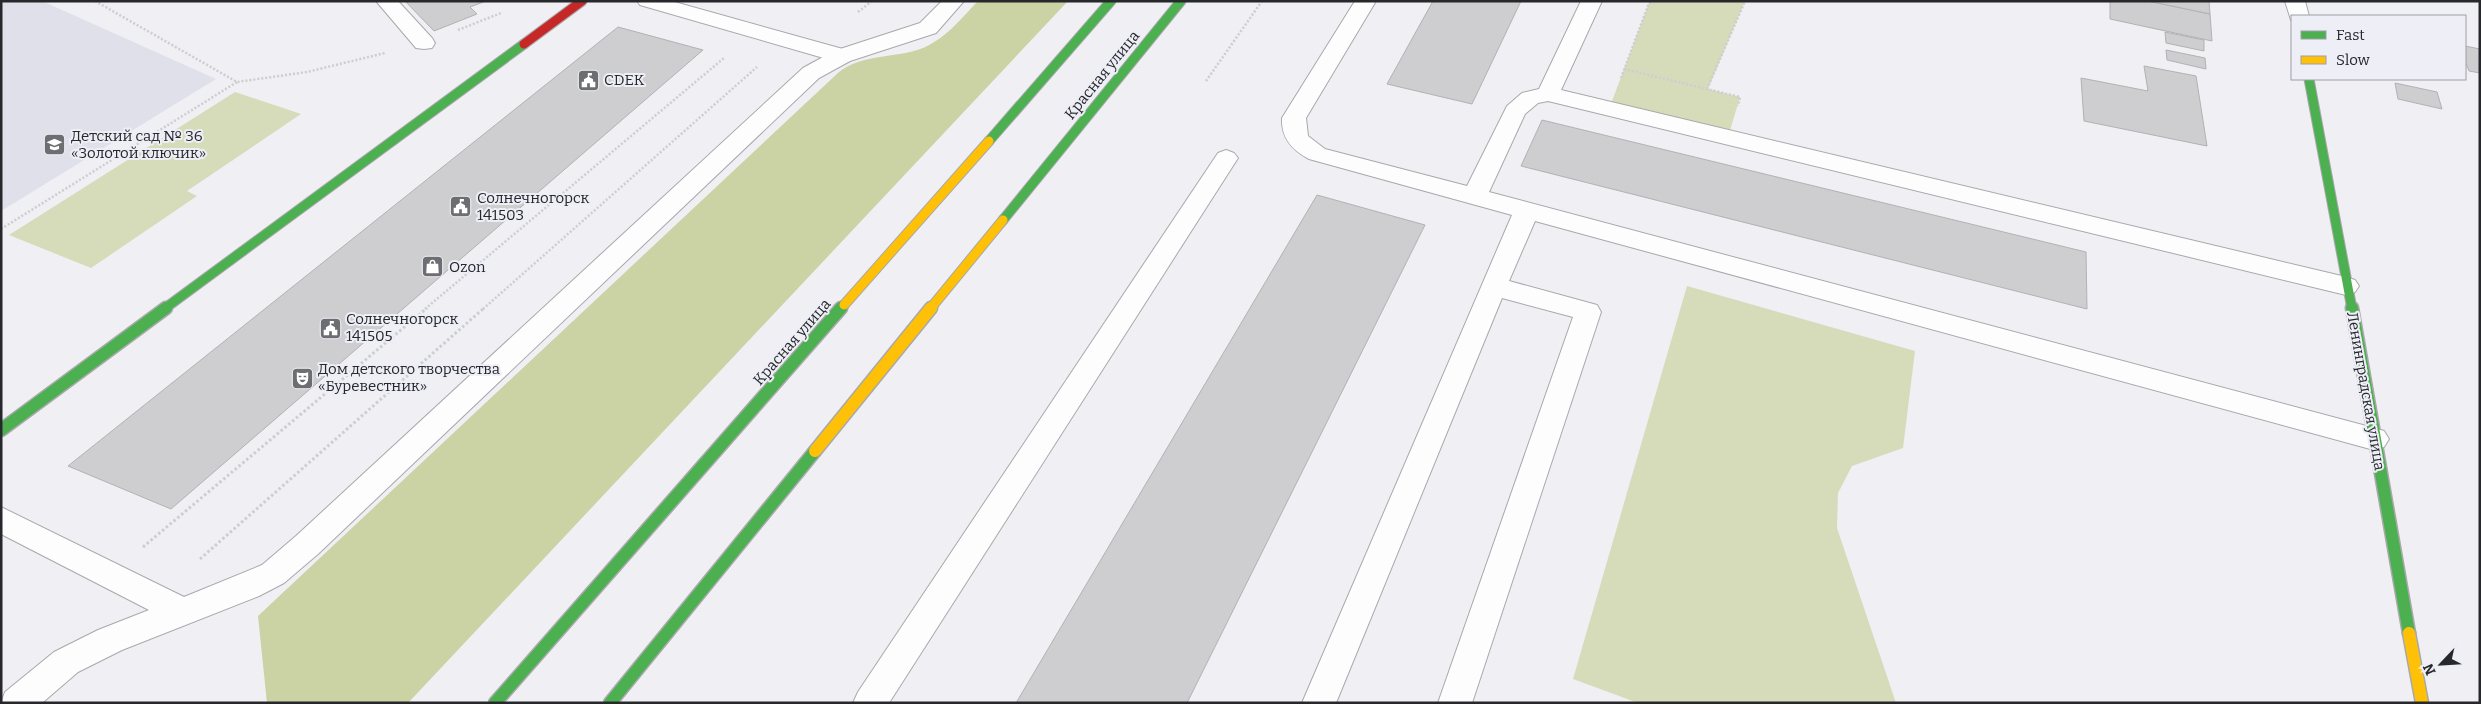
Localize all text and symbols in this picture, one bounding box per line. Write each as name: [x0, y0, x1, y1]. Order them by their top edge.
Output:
legend: [2291, 15, 2466, 80]
text: Fast: [2336, 26, 2365, 44]
street label: Красная улица: [1061, 27, 1143, 123]
text: Slow: [2336, 51, 2371, 69]
public building icon: CDEK: [576, 68, 600, 92]
place label: CDEK: [604, 71, 645, 89]
place label: Детский сад № 36 «Золотой ключик»: [71, 127, 206, 162]
school or university icon: Детский сад № 36 «Золотой ключик»: [43, 133, 67, 157]
place label: Солнечногорск 141503: [477, 189, 590, 224]
public building icon: Солнечногорск 141503: [449, 195, 473, 219]
shop icon: Ozon: [421, 255, 445, 279]
place label: Ozon: [449, 258, 486, 276]
street label: Красная улица: [750, 295, 834, 389]
place label: Солнечногорск 141505: [346, 310, 459, 345]
street label: Ленинградская улица: [2343, 310, 2389, 472]
public building icon: Солнечногорск 141505: [318, 316, 342, 340]
place label: Дом детского творчества «Буревестник»: [318, 360, 500, 395]
theatre icon: Дом детского творчества «Буревестник»: [290, 366, 314, 390]
north arrow: [2416, 639, 2466, 689]
text: N: [2420, 661, 2440, 678]

